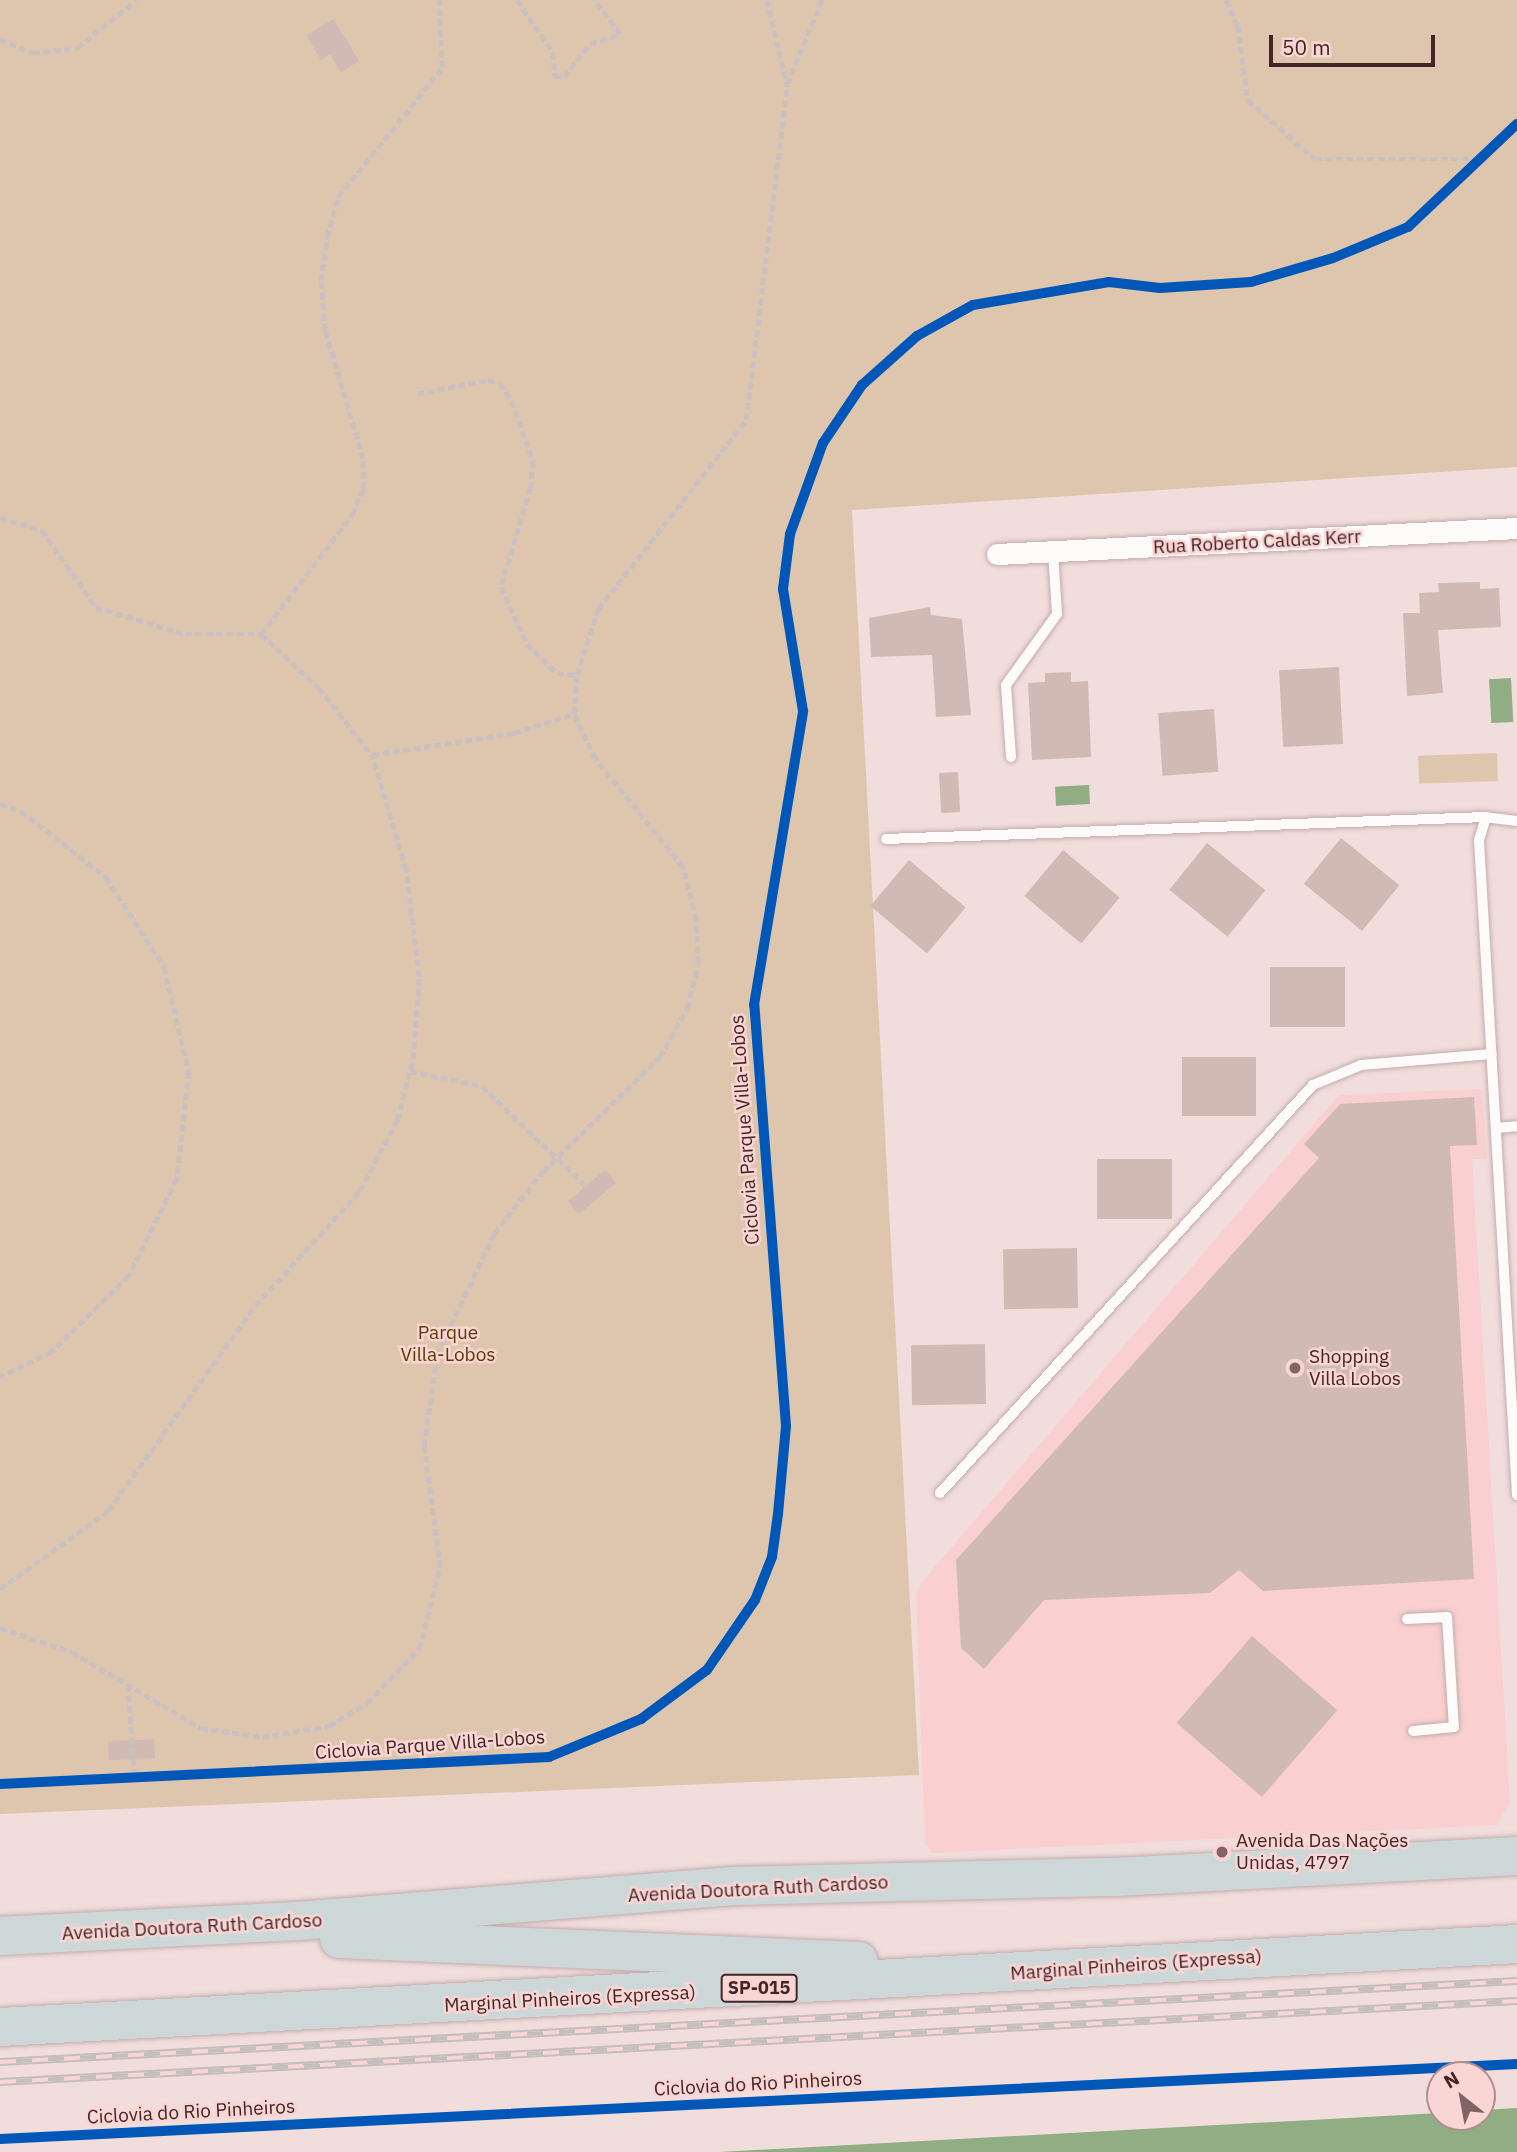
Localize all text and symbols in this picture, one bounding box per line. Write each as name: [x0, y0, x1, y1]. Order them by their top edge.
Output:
scale bar: [1272, 21, 1438, 65]
text: 50 m: [1282, 33, 1331, 61]
street label: Rua Roberto Caldas Kerr: [1152, 525, 1362, 559]
street label: Ciclovia Parque Villa-Lobos: [726, 1014, 764, 1246]
park label: Parque Villa-Lobos: [400, 1322, 496, 1366]
place label: Shopping Villa Lobos: [1309, 1346, 1401, 1390]
marker: Shopping Villa Lobos: [1287, 1360, 1303, 1376]
street label: Ciclovia Parque Villa-Lobos: [314, 1726, 546, 1764]
place label: Avenida Das Nações Unidas, 4797: [1236, 1830, 1409, 1874]
marker: Avenida Das Nações Unidas, 4797: [1214, 1844, 1230, 1860]
street label: Avenida Doutora Ruth Cardoso: [627, 1871, 889, 1907]
street label: Avenida Doutora Ruth Cardoso: [61, 1909, 323, 1945]
street label: Marginal Pinheiros (Expressa): [1009, 1945, 1263, 1985]
road number: SP-015: [720, 1974, 798, 2002]
street label: Marginal Pinheiros (Expressa): [444, 1981, 696, 2017]
north arrow: [1426, 2061, 1496, 2131]
text: N: [1439, 2066, 1463, 2094]
street label: Ciclovia do Rio Pinheiros: [653, 2067, 863, 2101]
street label: Ciclovia do Rio Pinheiros: [86, 2095, 296, 2129]

